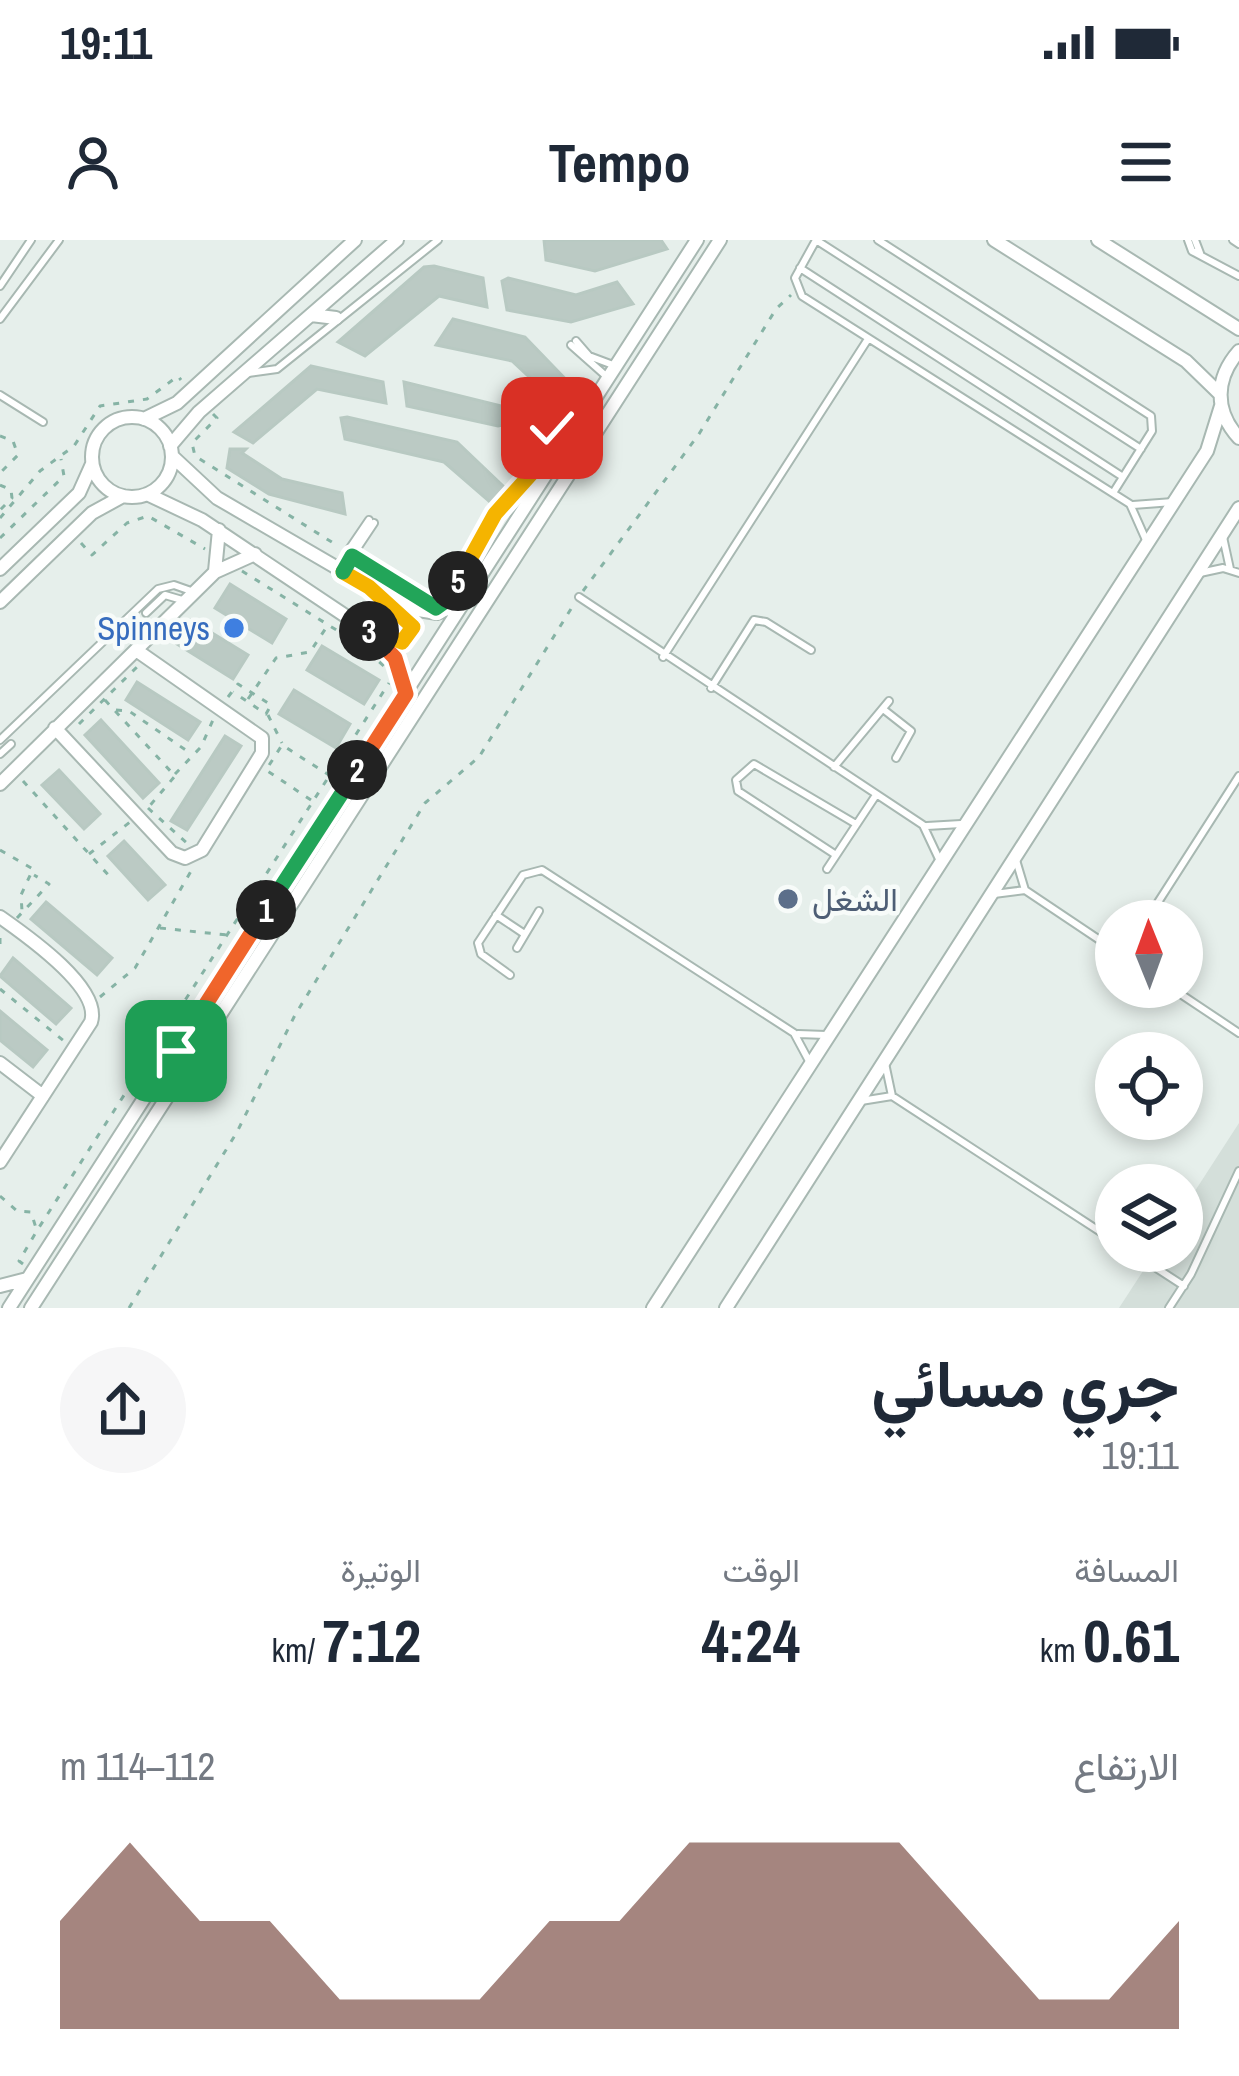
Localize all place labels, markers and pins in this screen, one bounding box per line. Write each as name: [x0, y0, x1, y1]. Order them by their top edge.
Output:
pin: [501, 377, 603, 479]
pin: 5: [428, 551, 488, 611]
pin: 3: [339, 601, 399, 661]
place label: Spinneys: [97, 606, 210, 650]
marker: Spinneys: [221, 615, 247, 641]
pin: 2: [327, 740, 387, 800]
place label: الشغل: [812, 877, 898, 921]
pin: 1: [236, 880, 296, 940]
marker: الشغل: [775, 886, 801, 912]
pin: [125, 1000, 227, 1102]

